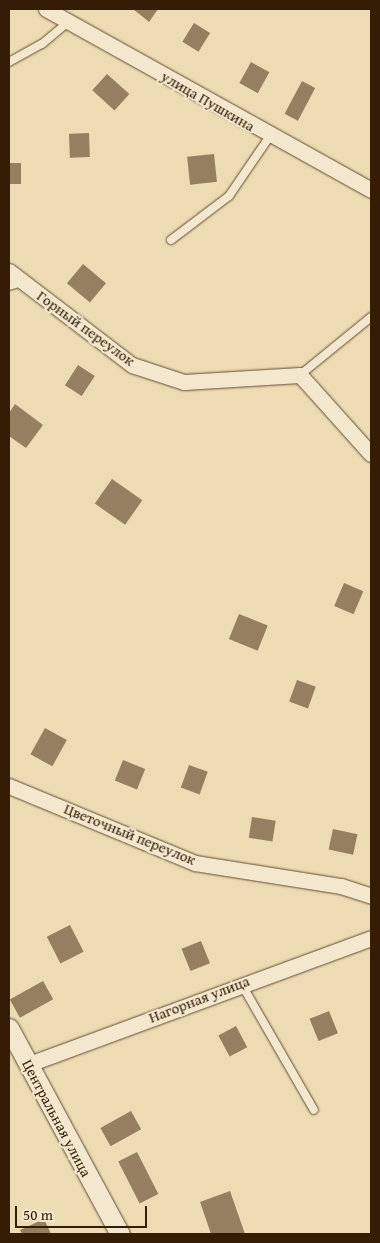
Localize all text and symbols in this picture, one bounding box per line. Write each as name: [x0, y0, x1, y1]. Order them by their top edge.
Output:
street label: улица Пушкина: [158, 67, 258, 135]
street label: Горный переулок: [34, 286, 138, 370]
street label: Цветочный переулок: [62, 799, 198, 869]
street label: Нагорная улица: [146, 972, 252, 1026]
street label: Центральная улица: [18, 1056, 96, 1180]
scale bar: [18, 1196, 150, 1228]
text: 50 m: [23, 1204, 53, 1225]

